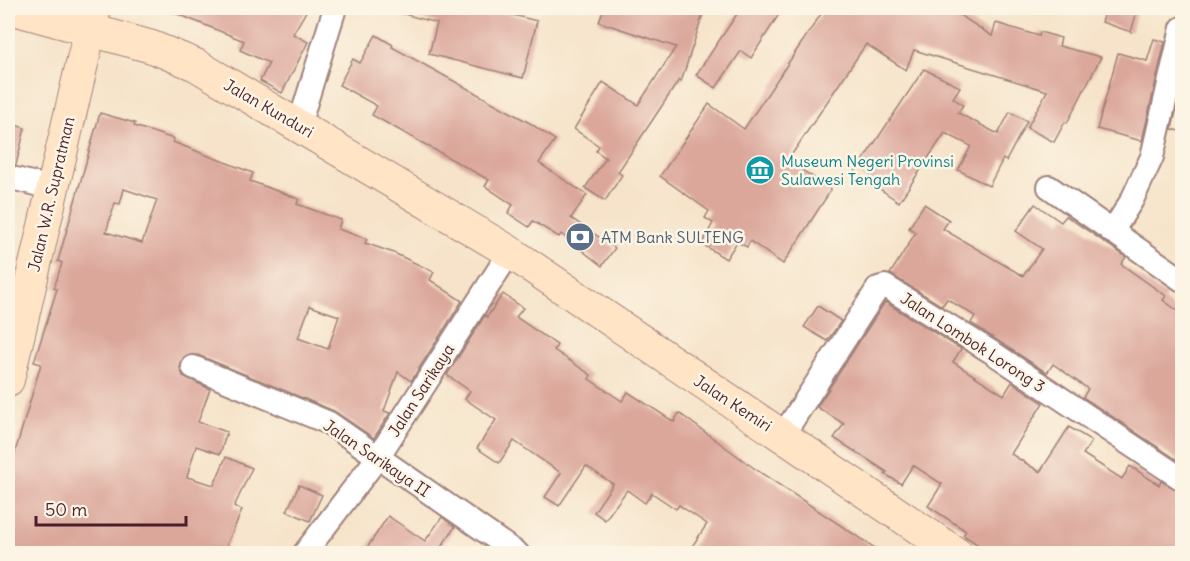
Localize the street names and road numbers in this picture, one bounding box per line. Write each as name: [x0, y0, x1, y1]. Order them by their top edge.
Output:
street label: Jalan Kunduri: [221, 74, 317, 142]
street label: Jalan W.R. Supratman: [23, 115, 79, 273]
street label: Jalan Lombok Lorong 3: [897, 288, 1049, 396]
street label: Jalan Sarikaya: [384, 340, 458, 440]
street label: Jalan Kemiri: [690, 370, 776, 436]
street label: Jalan Sarikaya II: [320, 415, 434, 501]

